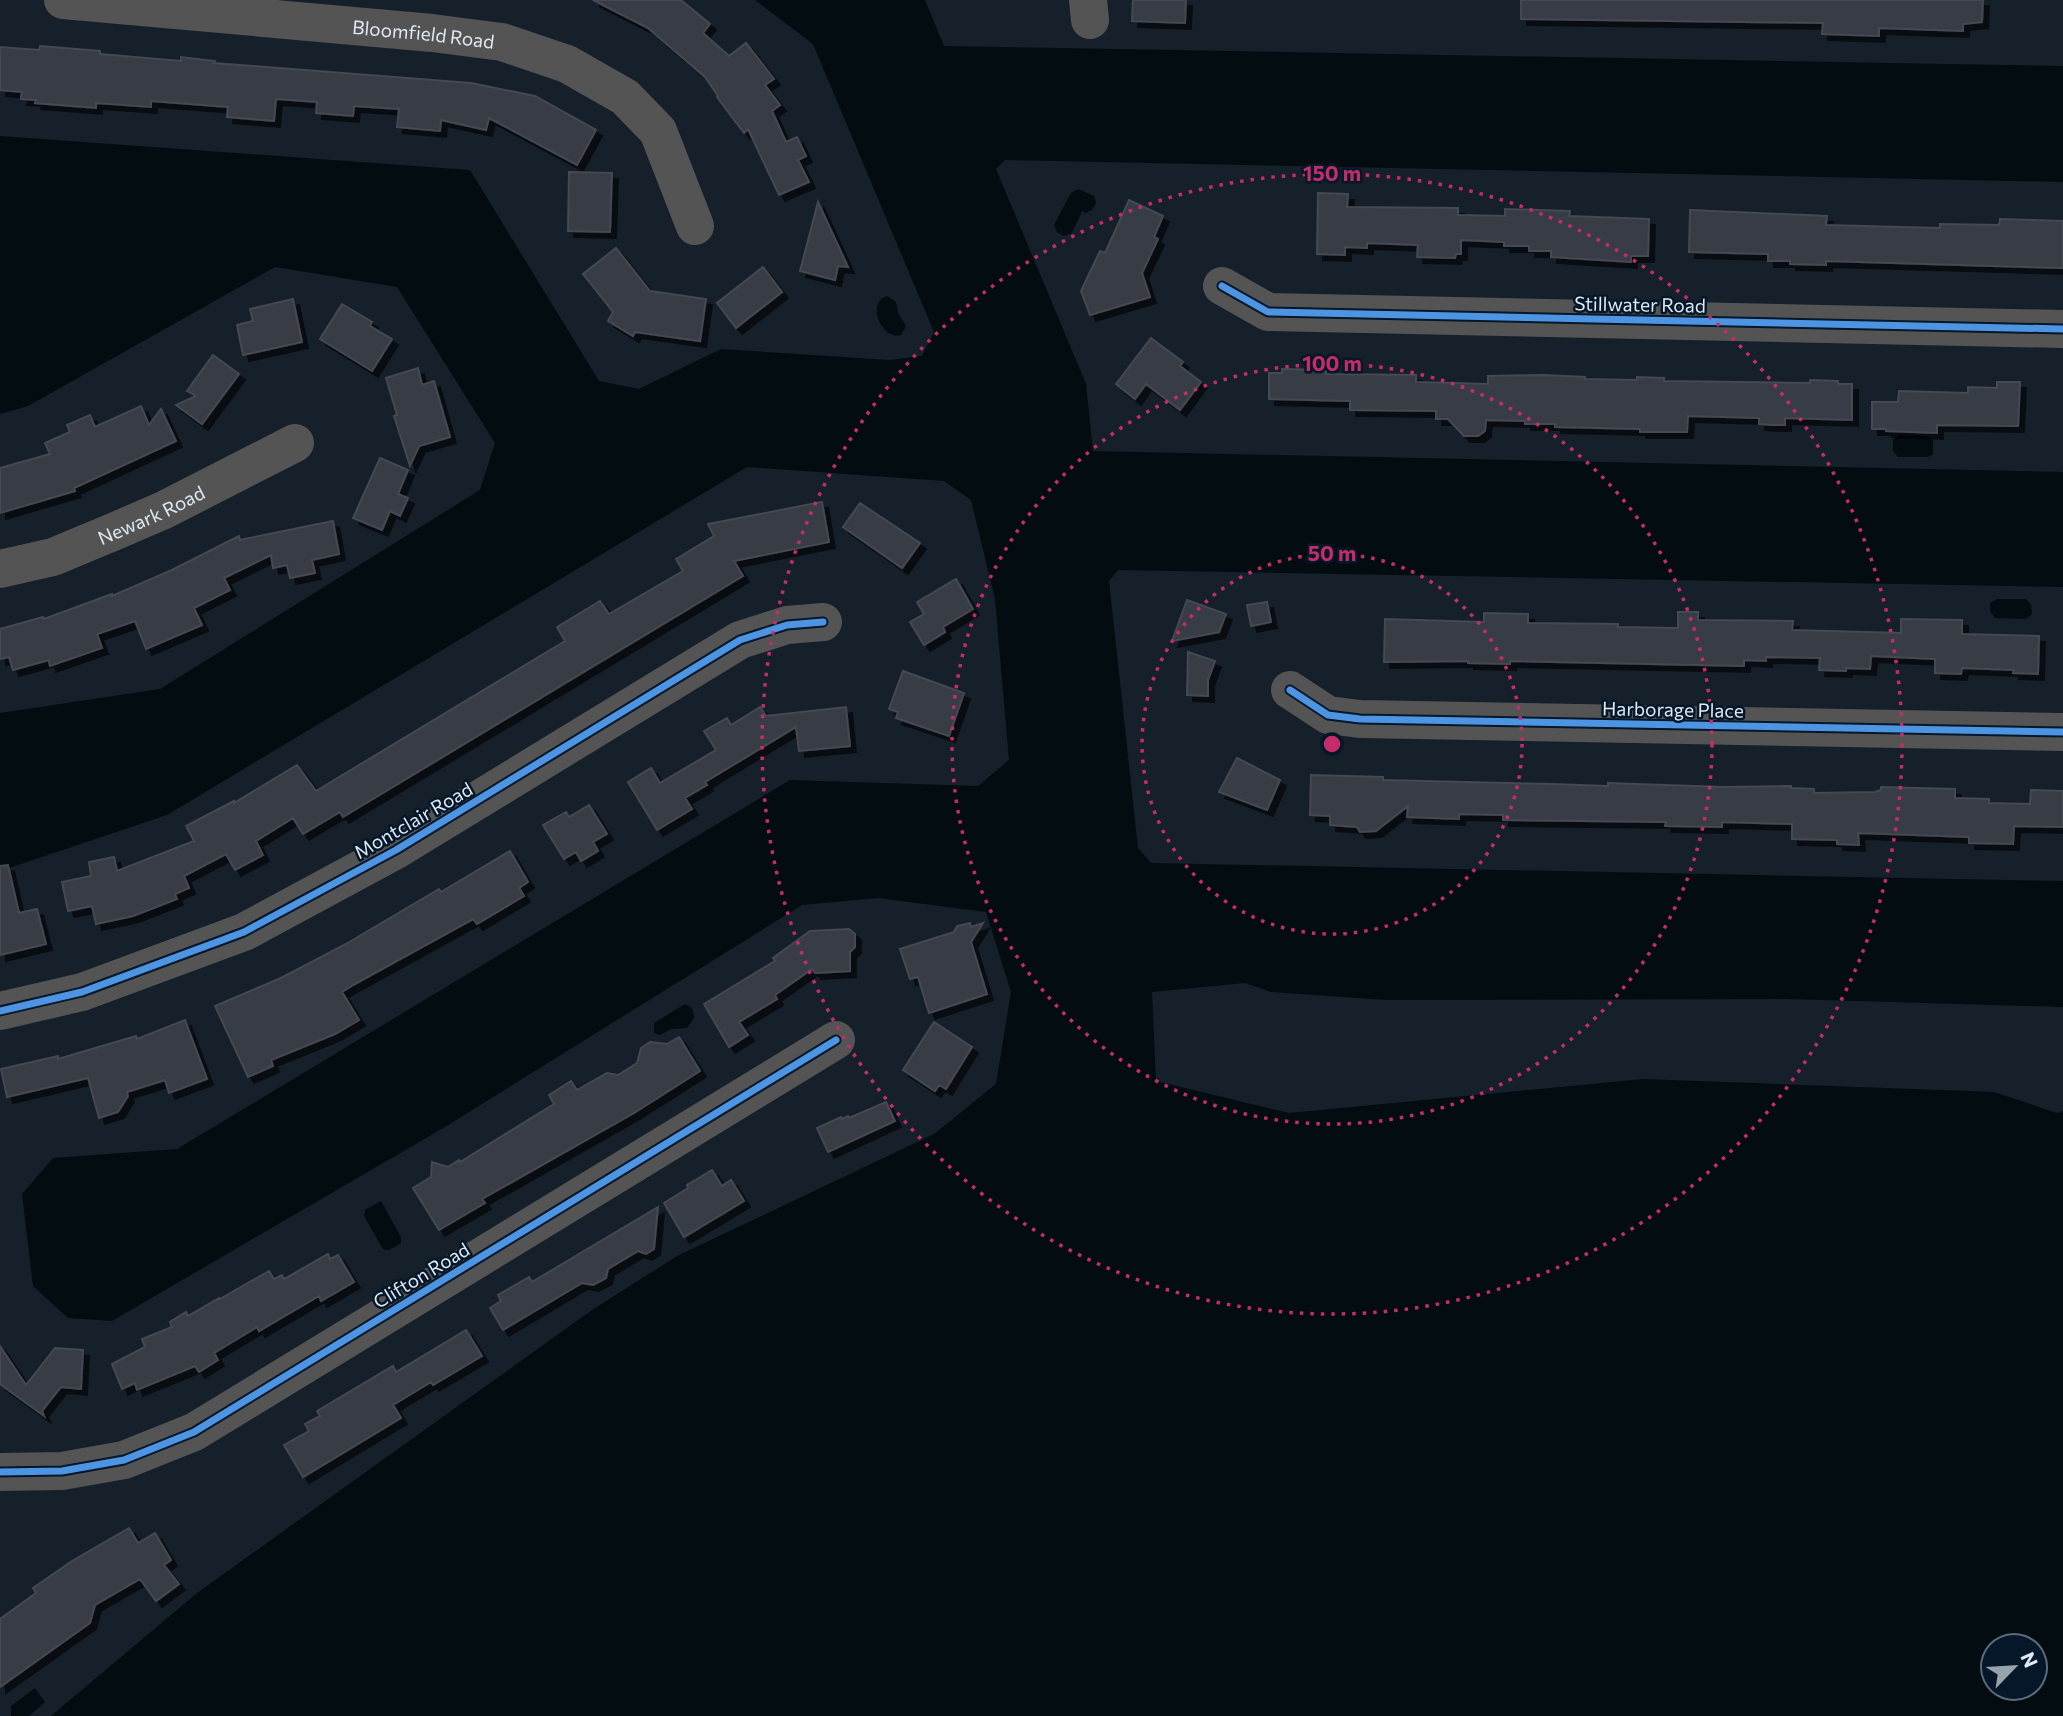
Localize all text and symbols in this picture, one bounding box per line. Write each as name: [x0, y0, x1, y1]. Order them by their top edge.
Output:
street label: Bloomfield Road: [351, 14, 496, 52]
text: 150 m: [1303, 160, 1361, 185]
street label: Stillwater Road: [1574, 291, 1706, 317]
text: 100 m: [1302, 350, 1362, 375]
street label: Newark Road: [94, 480, 208, 549]
text: 50 m: [1308, 540, 1356, 565]
street label: Harborage Place: [1602, 696, 1744, 722]
centre of rings: [1320, 732, 1344, 756]
street label: Montclair Road: [350, 777, 476, 863]
street label: Clifton Road: [369, 1237, 473, 1313]
north arrow: [1979, 1632, 2049, 1702]
text: N: [2016, 1648, 2043, 1671]

